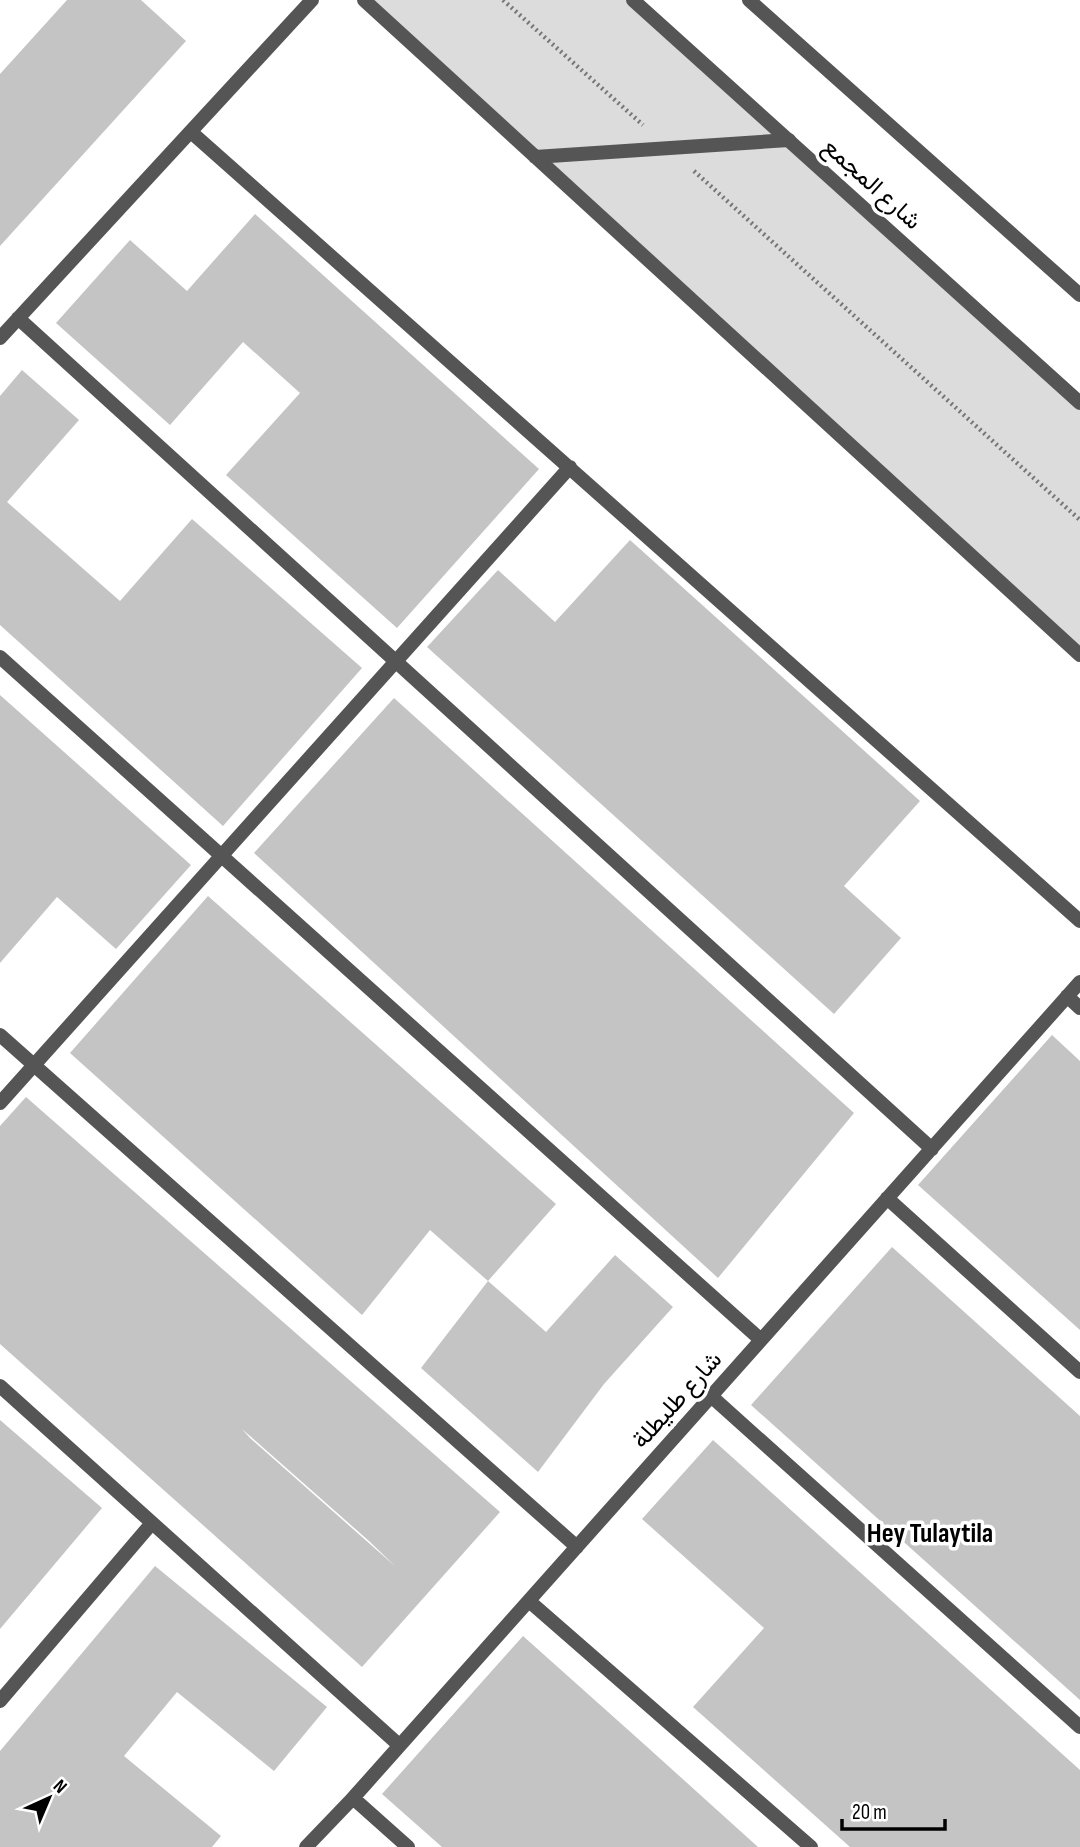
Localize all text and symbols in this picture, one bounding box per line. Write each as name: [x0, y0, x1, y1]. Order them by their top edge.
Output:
street label: شارع المجمع: [815, 132, 927, 237]
street label: شارع طليطلة: [626, 1346, 729, 1455]
district label: Hey Tulaytila: [867, 1517, 993, 1550]
north arrow: [14, 1763, 84, 1833]
text: N: [48, 1775, 71, 1799]
scale bar: [842, 1787, 945, 1831]
text: 20 m: [852, 1800, 887, 1825]

